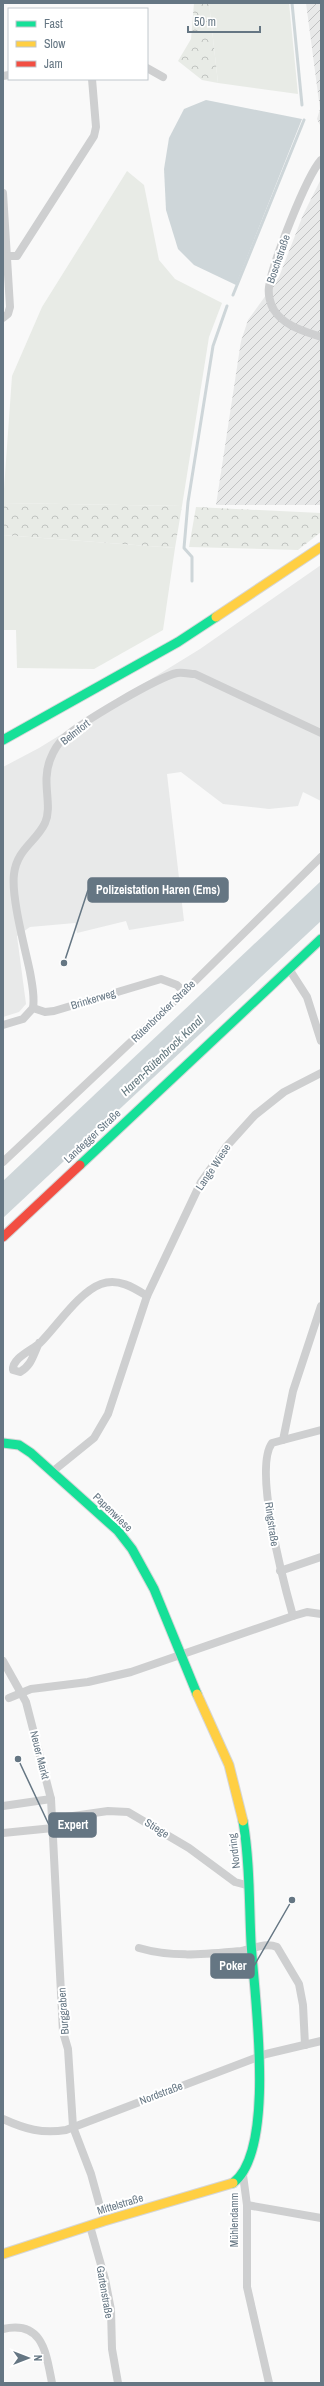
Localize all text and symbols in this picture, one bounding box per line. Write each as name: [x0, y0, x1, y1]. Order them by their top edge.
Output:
legend: [8, 8, 148, 80]
scale bar: [188, 8, 260, 34]
text: 50 m: [194, 14, 216, 30]
text: Fast: [44, 16, 63, 32]
text: Slow: [44, 36, 66, 52]
text: Jam: [44, 56, 63, 72]
street label: Boschstraße: [263, 233, 293, 285]
street label: Belmfort: [57, 716, 93, 748]
callout: Polizeistation Haren (Ems): [88, 878, 228, 902]
text: Polizeistation Haren (Ems): [96, 882, 220, 898]
street label: Rütenbrocker Straße: [128, 977, 198, 1045]
street label: Brinkerweg: [69, 986, 117, 1012]
water label: Haren-Rütenbrock Kanal: [117, 1012, 207, 1099]
street label: Landegger Straße: [61, 1106, 123, 1166]
street label: Lange Wiese: [192, 1141, 234, 1193]
street label: Papenwiese: [90, 1490, 136, 1534]
street label: Ringstraße: [262, 1501, 282, 1547]
street label: Neuer Markt: [27, 1729, 53, 1781]
callout: Expert: [49, 1813, 96, 1837]
street label: Stiege: [142, 1815, 172, 1841]
text: Expert: [58, 1817, 89, 1833]
street label: Nordring: [225, 1833, 243, 1869]
callout: Poker: [211, 1954, 254, 1978]
text: Poker: [219, 1958, 247, 1974]
street label: Burggraben: [54, 1987, 72, 2035]
street label: Nordstraße: [137, 2078, 185, 2108]
street label: Mittelstraße: [95, 2190, 145, 2218]
street label: Mühlendamm: [227, 2193, 241, 2247]
street label: Gartenstraße: [93, 2265, 117, 2319]
north arrow: [8, 2338, 48, 2378]
text: N: [31, 2355, 45, 2361]

